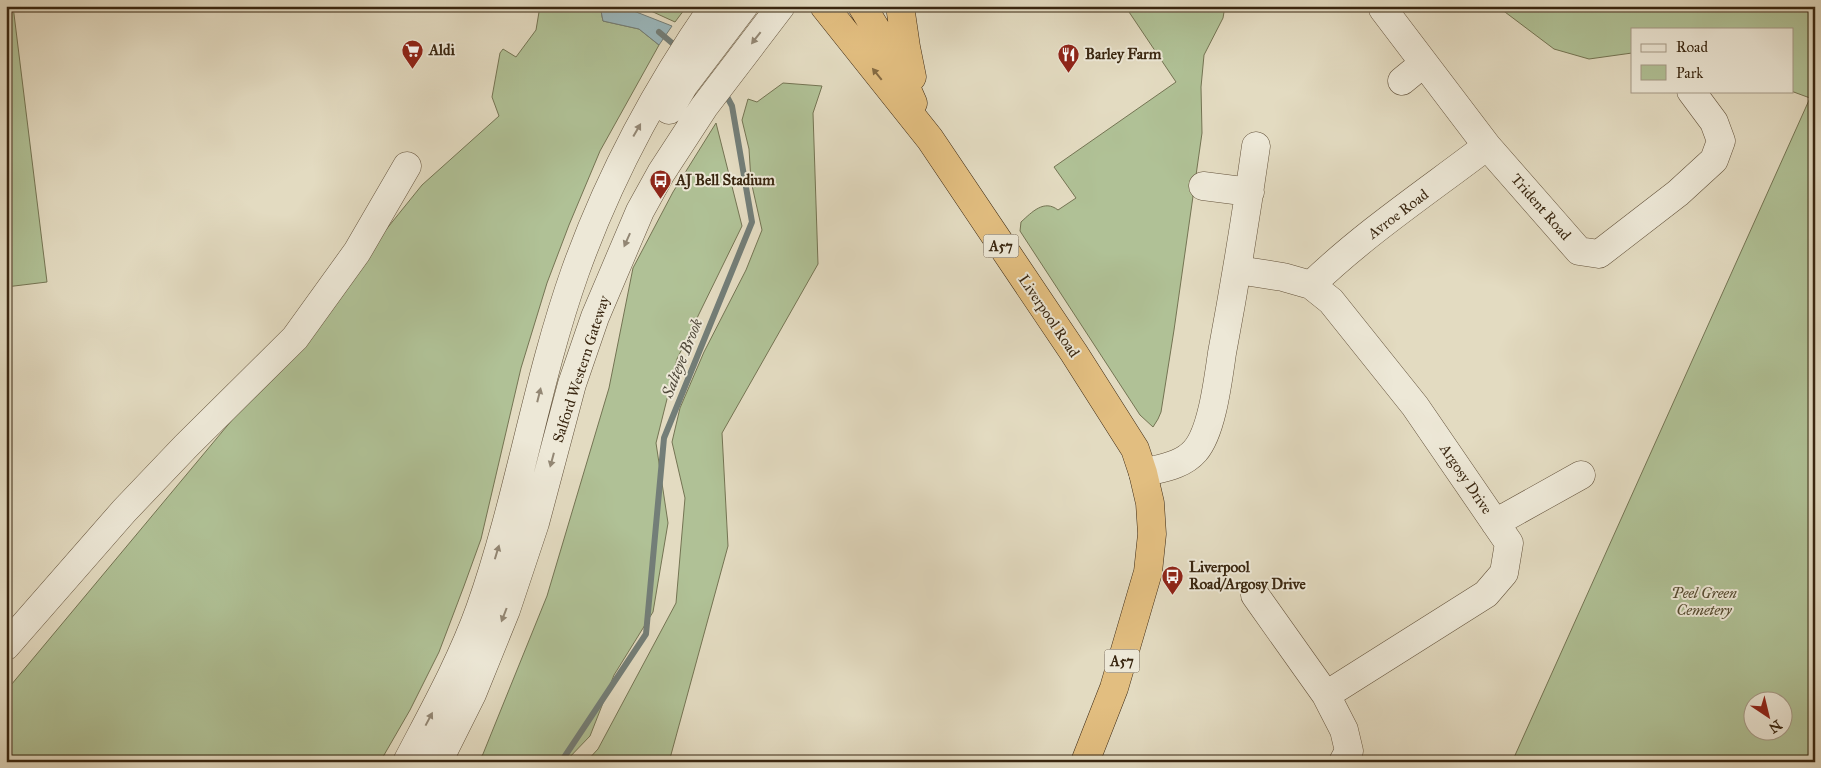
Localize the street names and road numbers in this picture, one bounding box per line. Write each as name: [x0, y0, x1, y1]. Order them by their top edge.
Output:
street label: Trident Road: [1507, 170, 1575, 244]
street label: Avroe Road: [1363, 185, 1432, 243]
road number: A57: [984, 235, 1018, 258]
street label: Liverpool Road: [1015, 271, 1084, 361]
street label: Salford Western Gateway: [549, 292, 614, 445]
street label: Argosy Drive: [1435, 440, 1496, 518]
road number: A57: [1104, 649, 1140, 672]

